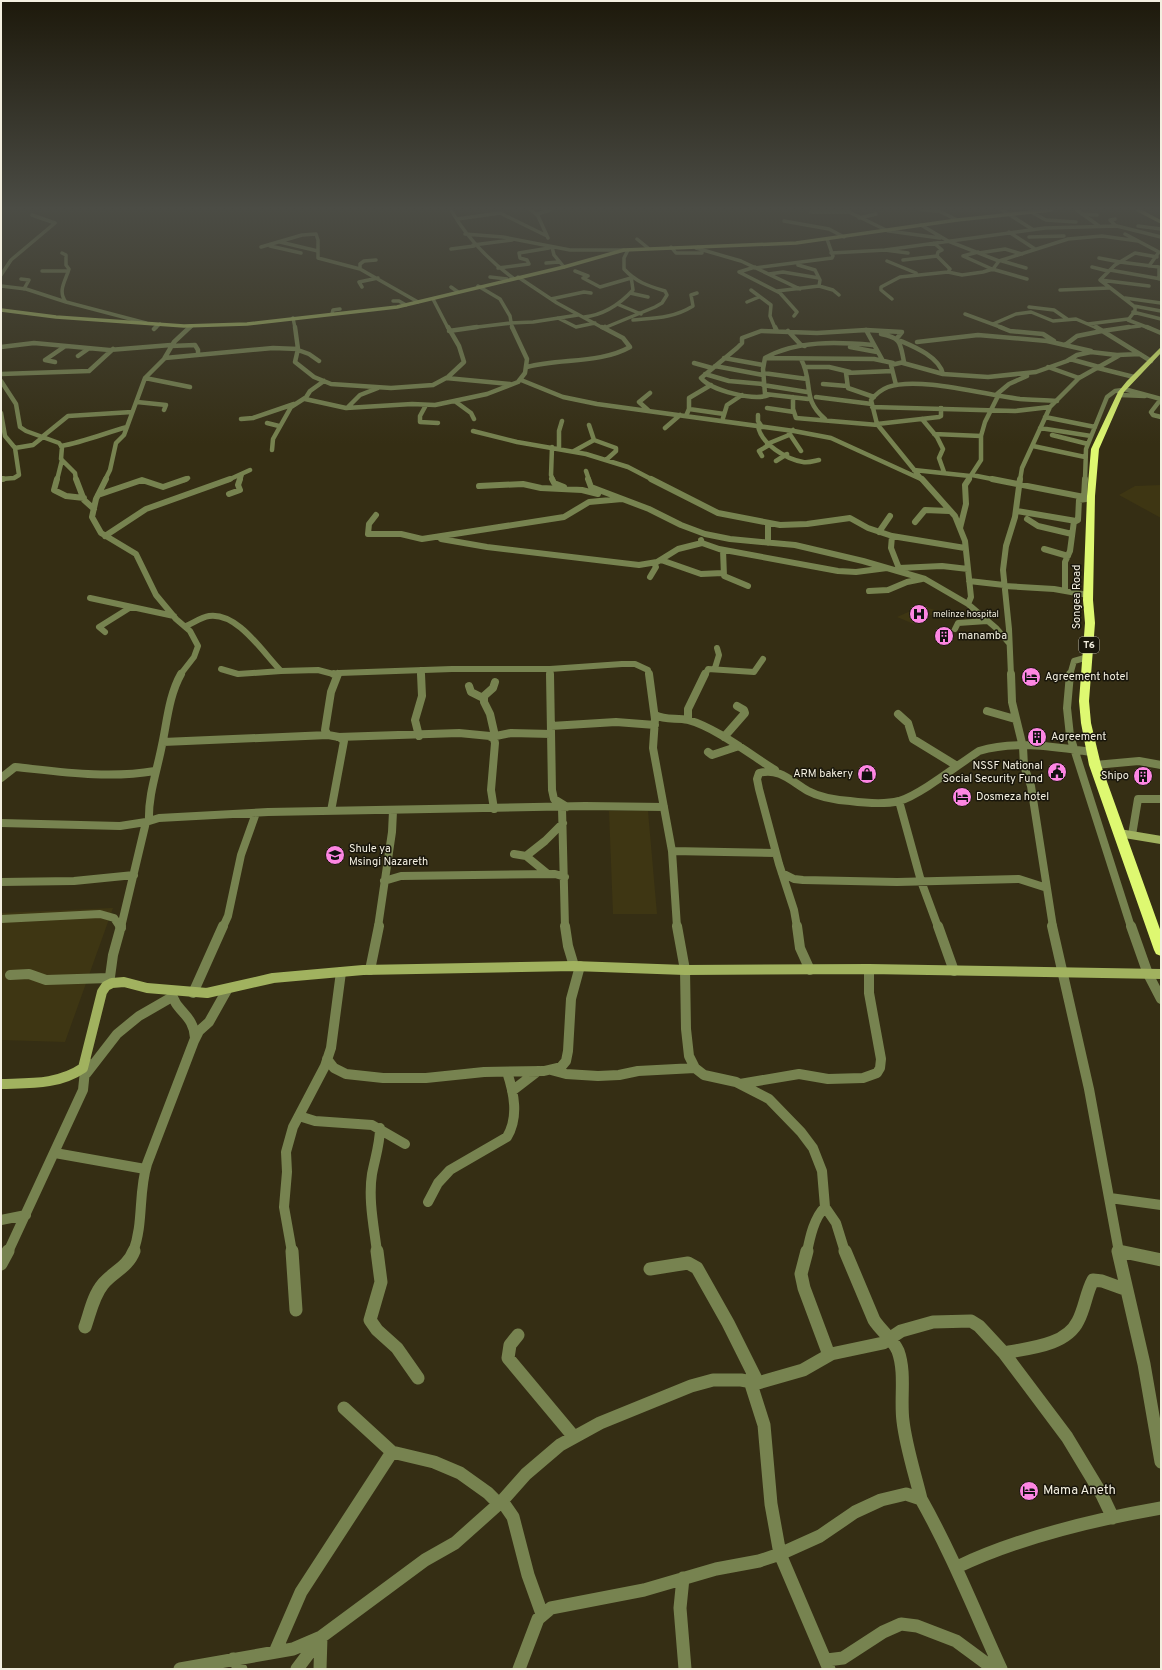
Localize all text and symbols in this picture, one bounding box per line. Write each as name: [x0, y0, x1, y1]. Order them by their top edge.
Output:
street label: Songea Road: [1070, 565, 1084, 629]
hospital icon: melinze hospital: [908, 603, 930, 625]
place label: melinze hospital: [933, 609, 999, 620]
building icon: manamba: [933, 625, 955, 647]
place label: manamba: [958, 629, 1007, 643]
road number: T6: [1079, 637, 1099, 653]
hotel icon: Agreement hotel: [1020, 666, 1042, 688]
place label: Agreement hotel: [1045, 670, 1128, 684]
building icon: Agreement: [1026, 726, 1048, 748]
place label: Agreement: [1051, 730, 1106, 744]
place label: NSSF National Social Security Fund: [943, 759, 1043, 786]
public building icon: NSSF National Social Security Fund: [1046, 761, 1068, 783]
shop icon: ARM bakery: [856, 763, 878, 785]
building icon: Shipo: [1132, 765, 1154, 787]
place label: ARM bakery: [793, 767, 853, 781]
place label: Shipo: [1101, 769, 1129, 783]
hotel icon: Dosmeza hotel: [951, 786, 973, 808]
place label: Dosmeza hotel: [976, 790, 1049, 804]
place label: Shule ya Msingi Nazareth: [349, 842, 428, 869]
school or university icon: Shule ya Msingi Nazareth: [324, 844, 346, 866]
hotel icon: Mama Aneth: [1018, 1480, 1040, 1502]
place label: Mama Aneth: [1043, 1483, 1116, 1499]

